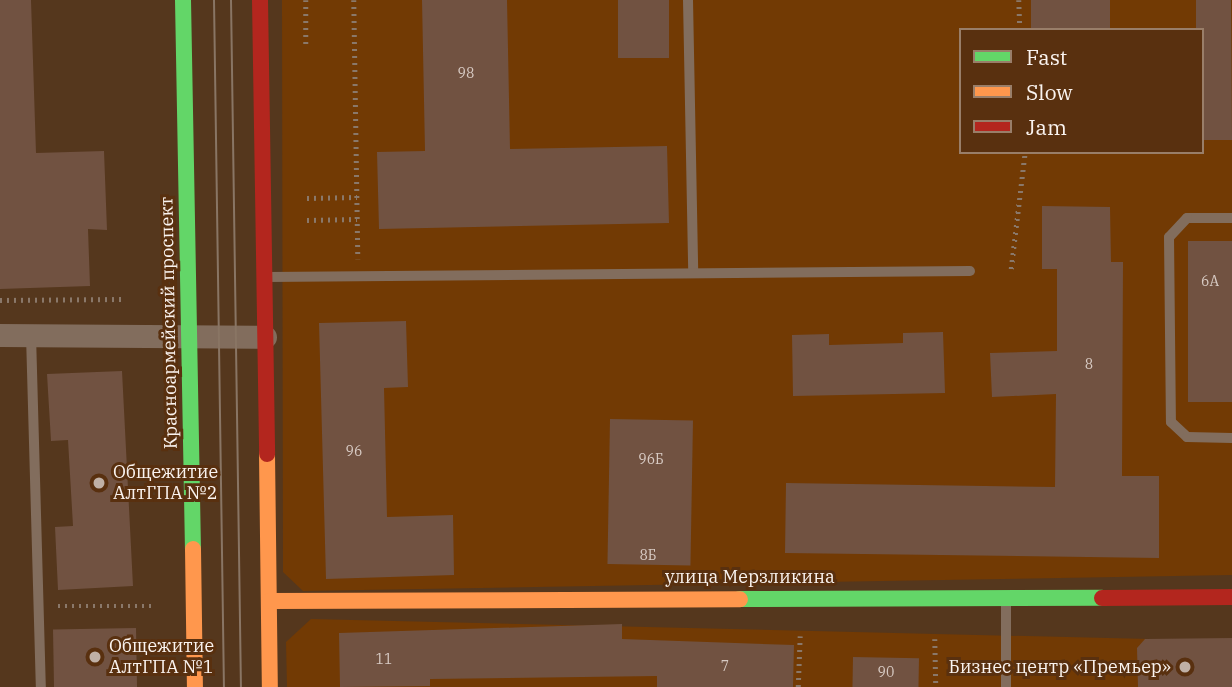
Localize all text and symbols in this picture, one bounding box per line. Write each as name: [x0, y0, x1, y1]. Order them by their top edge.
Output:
legend: [959, 28, 1204, 154]
text: Fast: [1026, 43, 1067, 71]
house number: 98: [458, 65, 474, 81]
text: Slow: [1026, 78, 1073, 106]
text: Jam: [1026, 113, 1067, 141]
street label: Красноармейский проспект: [156, 197, 182, 449]
house number: 6А: [1201, 273, 1219, 289]
house number: 8: [1085, 356, 1093, 372]
house number: 96: [346, 443, 362, 459]
house number: 96Б: [638, 451, 664, 467]
place label: Общежитие АлтГПА №2: [113, 462, 218, 504]
marker: Общежитие АлтГПА №2: [91, 475, 107, 491]
house number: 8Б: [639, 547, 657, 563]
street label: улица Мерзликина: [665, 566, 835, 588]
place label: Общежитие АлтГПА №1: [109, 636, 214, 678]
marker: Общежитие АлтГПА №1: [87, 649, 103, 665]
house number: 11: [376, 651, 392, 667]
place label: Бизнес центр «Премьер»: [949, 656, 1171, 678]
house number: 7: [721, 658, 729, 674]
marker: Бизнес центр «Премьер»: [1177, 659, 1193, 675]
house number: 90: [878, 664, 894, 680]

